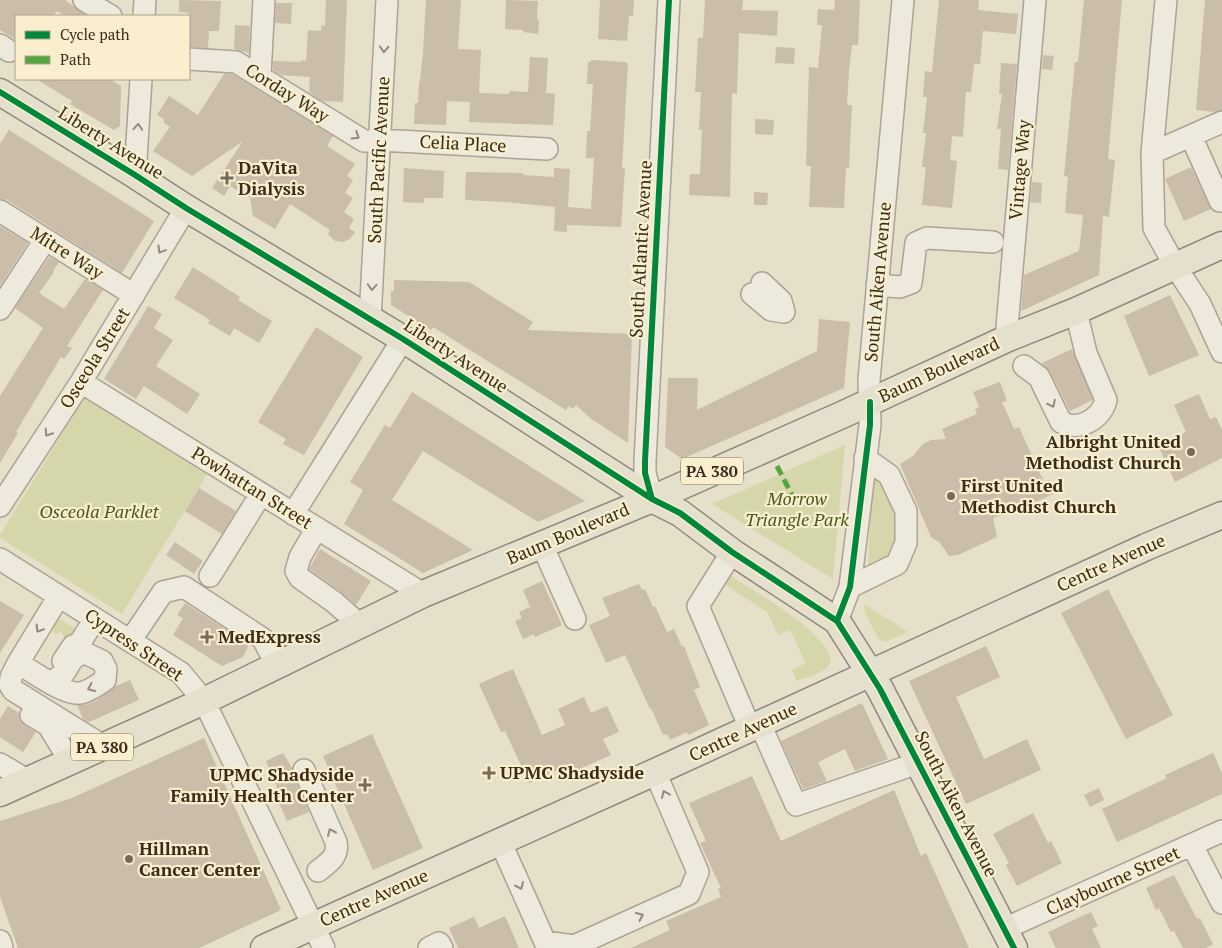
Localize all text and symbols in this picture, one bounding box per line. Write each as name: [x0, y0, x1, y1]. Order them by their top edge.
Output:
legend: [15, 15, 190, 80]
text: Cycle path: [60, 24, 130, 44]
one-way arrow: [379, 45, 390, 53]
text: Path: [60, 49, 91, 69]
street label: Corday Way: [241, 57, 335, 128]
street label: South Pacific Avenue: [362, 76, 394, 244]
street label: Liberty Avenue: [54, 100, 169, 184]
street label: Vintage Way: [1003, 118, 1035, 221]
one-way arrow: [132, 122, 143, 130]
street label: Celia Place: [419, 129, 507, 157]
one-way arrow: [351, 130, 360, 140]
place label: DaVita Dialysis: [238, 155, 305, 200]
street label: South Atlantic Avenue: [623, 159, 657, 338]
marker: DaVita Dialysis: [220, 171, 234, 185]
street label: South Aiken Avenue: [858, 201, 896, 363]
street label: Mitre Way: [26, 220, 109, 284]
one-way arrow: [157, 244, 167, 253]
one-way arrow: [367, 284, 378, 292]
street label: Osceola Street: [53, 302, 135, 413]
street label: Liberty Avenue: [400, 312, 513, 398]
street label: Baum Boulevard: [874, 331, 1003, 408]
one-way arrow: [1046, 398, 1056, 407]
one-way arrow: [44, 427, 54, 436]
place label: Albright United Methodist Church: [1026, 429, 1181, 474]
street label: Powhattan Street: [188, 440, 318, 534]
marker: Albright United Methodist Church: [1185, 446, 1197, 458]
road number: PA 380: [681, 458, 743, 484]
place label: First United Methodist Church: [961, 473, 1117, 518]
park label: Morrow Triangle Park: [745, 486, 849, 531]
marker: First United Methodist Church: [945, 490, 957, 502]
street label: Baum Boulevard: [503, 496, 633, 570]
park label: Osceola Parklet: [39, 499, 160, 523]
street label: Centre Avenue: [1052, 527, 1169, 597]
street label: Cypress Street: [80, 602, 189, 686]
one-way arrow: [35, 624, 45, 633]
place label: MedExpress: [218, 624, 321, 648]
marker: MedExpress: [200, 630, 214, 644]
one-way arrow: [88, 682, 97, 692]
street label: Centre Avenue: [685, 696, 800, 767]
street label: South Aiken Avenue: [910, 727, 1004, 881]
road number: PA 380: [71, 734, 133, 760]
place label: UPMC Shadyside: [500, 760, 644, 784]
place label: UPMC Shadyside Family Health Center: [170, 762, 354, 807]
marker: UPMC Shadyside: [482, 766, 496, 780]
marker: UPMC Shadyside Family Health Center: [358, 778, 372, 792]
one-way arrow: [660, 790, 671, 799]
one-way arrow: [326, 828, 337, 837]
place label: Hillman Cancer Center: [139, 836, 261, 881]
street label: Claybourne Street: [1042, 840, 1184, 920]
marker: Hillman Cancer Center: [123, 853, 135, 865]
street label: Centre Avenue: [315, 862, 432, 932]
one-way arrow: [513, 881, 524, 890]
one-way arrow: [635, 912, 644, 923]

